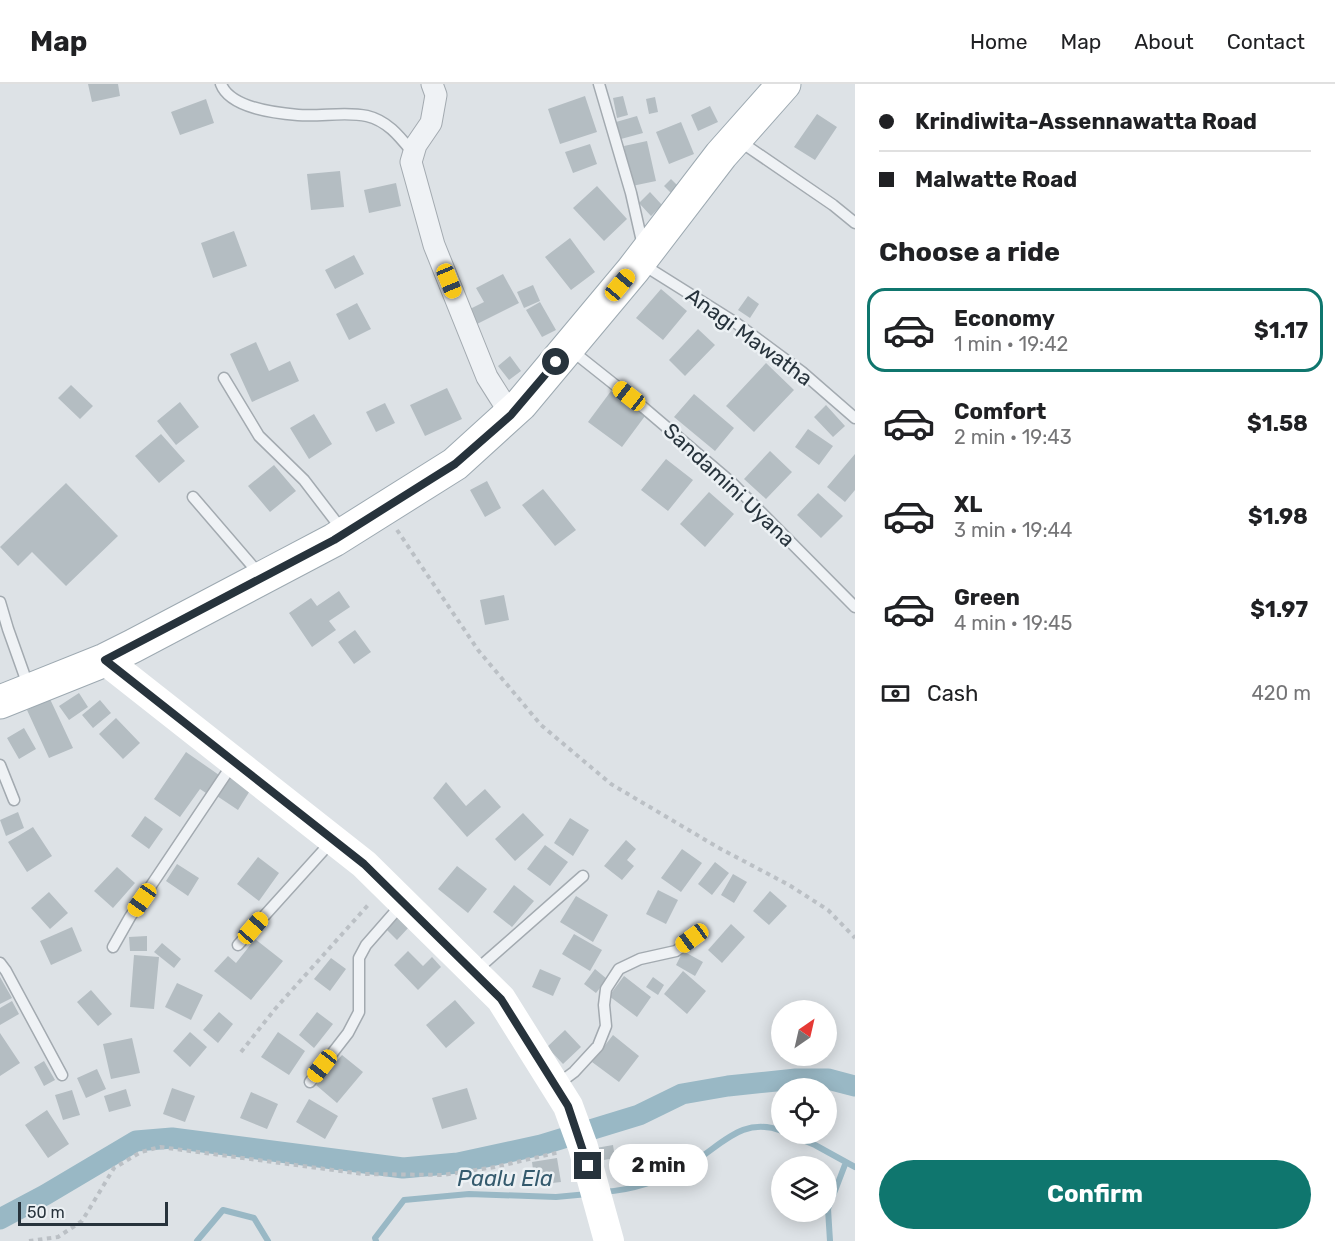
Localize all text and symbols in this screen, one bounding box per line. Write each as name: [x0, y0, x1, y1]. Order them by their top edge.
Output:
text: Map: [30, 25, 87, 58]
text: Home: [970, 29, 1027, 54]
text: Map: [1060, 29, 1101, 54]
text: About: [1134, 29, 1194, 54]
text: Contact: [1227, 29, 1305, 54]
text: Krindiwita-Assennawatta Road: [915, 108, 1257, 135]
text: Malwatte Road: [915, 166, 1077, 193]
text: Choose a ride: [879, 236, 1060, 268]
car: [434, 261, 464, 301]
car: [602, 265, 638, 305]
street label: Anagi Mawatha: [681, 282, 817, 391]
icon: car: [882, 303, 936, 357]
text: Economy: [954, 305, 1055, 332]
text: $1.17: [1254, 317, 1308, 344]
text: 1 min · 19:42: [954, 332, 1068, 356]
route start: [542, 348, 569, 375]
car: [609, 378, 649, 414]
icon: car: [882, 396, 936, 450]
text: Comfort: [954, 398, 1046, 425]
text: $1.58: [1247, 410, 1308, 437]
street label: Sandamini Uyana: [659, 418, 800, 552]
text: 2 min · 19:43: [954, 425, 1072, 449]
icon: car: [882, 489, 936, 543]
text: XL: [954, 491, 982, 518]
text: $1.98: [1248, 503, 1308, 530]
text: 3 min · 19:44: [954, 518, 1072, 542]
icon: car: [882, 582, 936, 636]
text: Green: [954, 584, 1020, 611]
text: $1.97: [1250, 596, 1308, 623]
text: 4 min · 19:45: [954, 611, 1072, 635]
icon: cash: [879, 677, 912, 710]
text: Cash: [927, 680, 978, 707]
text: 420 m: [1251, 681, 1311, 705]
car: [124, 880, 160, 920]
car: [234, 909, 272, 947]
car: [672, 920, 712, 956]
north arrow: [771, 1000, 837, 1066]
map controls: [771, 1000, 837, 1222]
car: [304, 1046, 340, 1086]
button: locate: [771, 1078, 837, 1144]
callout: 2 min: [609, 1145, 708, 1187]
route end: [574, 1152, 601, 1179]
text: 2 min: [631, 1153, 686, 1177]
button: layers: [771, 1156, 837, 1222]
button: Confirm: [879, 1160, 1311, 1229]
water label: Paalu Ela: [457, 1165, 553, 1192]
scale bar: [18, 1199, 168, 1226]
text: 50 m: [27, 1203, 65, 1222]

